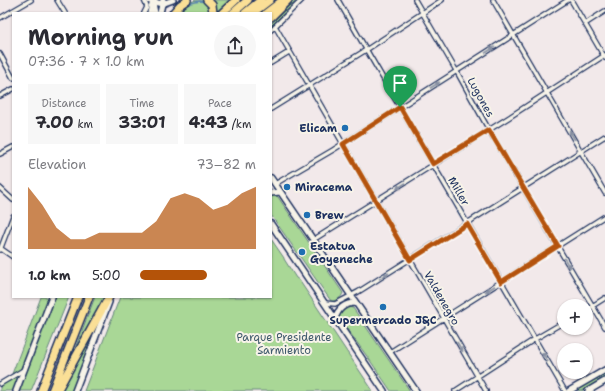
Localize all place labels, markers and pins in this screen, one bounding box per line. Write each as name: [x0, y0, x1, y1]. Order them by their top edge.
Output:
pin: [383, 66, 417, 107]
place label: Elicam: [299, 121, 337, 136]
marker: Elicam: [340, 123, 350, 133]
place label: Miracema: [295, 180, 353, 195]
marker: Miracema: [282, 182, 292, 192]
place label: Brew: [315, 208, 344, 223]
marker: Brew: [302, 210, 312, 220]
place label: Estatua Goyeneche: [310, 239, 373, 267]
marker: Estatua Goyeneche: [297, 247, 307, 257]
marker: Supermercado J&C: [378, 302, 388, 312]
place label: Supermercado J&C: [330, 313, 437, 328]

